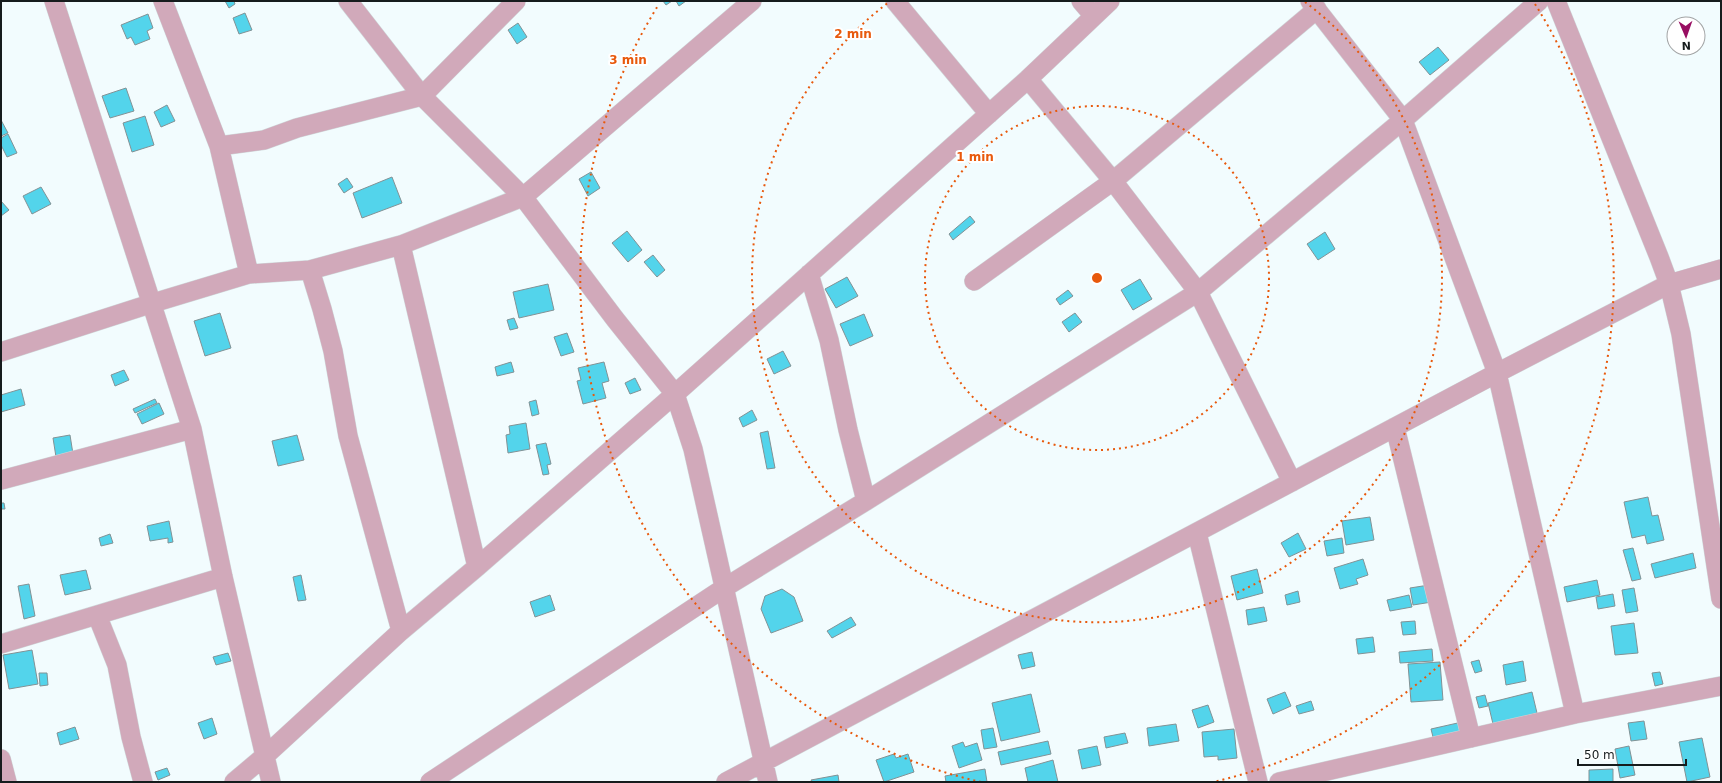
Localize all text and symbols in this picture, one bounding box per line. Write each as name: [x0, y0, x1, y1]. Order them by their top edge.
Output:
north arrow: [1666, 16, 1706, 56]
text: 2 min: [834, 27, 872, 41]
text: N: [1681, 39, 1691, 52]
text: 3 min: [609, 53, 647, 67]
text: 1 min: [956, 150, 994, 164]
centre of rings: [1090, 271, 1104, 285]
scale bar: [1578, 741, 1686, 767]
text: 50 m: [1584, 748, 1615, 762]

